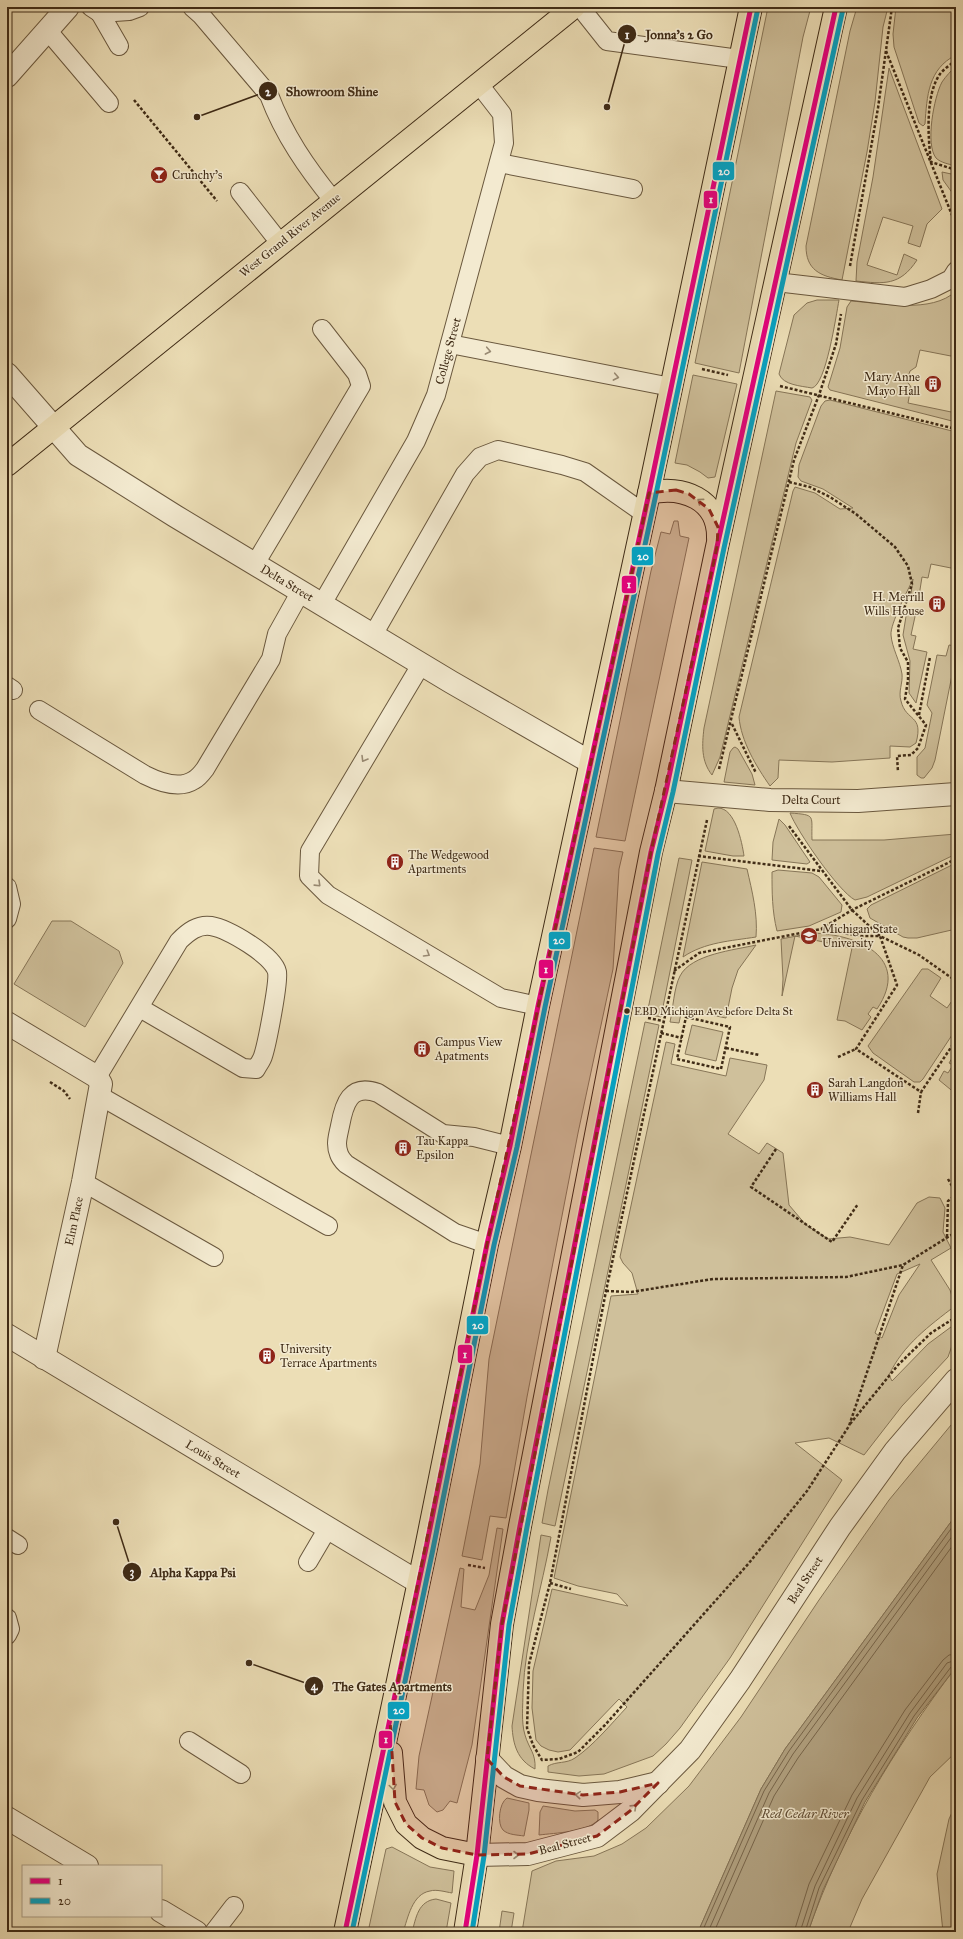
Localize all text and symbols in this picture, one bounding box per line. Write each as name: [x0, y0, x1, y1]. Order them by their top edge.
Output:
callout: Jonna's 2 Go: [617, 22, 721, 47]
text: Jonna's 2 Go: [643, 27, 713, 43]
text: 1: [625, 28, 630, 42]
callout: Showroom Shine: [258, 79, 386, 104]
text: Showroom Shine: [286, 84, 379, 100]
text: 2: [265, 85, 272, 99]
line badge: 20: [712, 161, 735, 181]
bar icon: Crunchy's: [149, 165, 169, 185]
text: 20: [718, 165, 731, 178]
place label: Crunchy's: [172, 168, 222, 182]
street label: West Grand River Avenue: [237, 190, 343, 280]
line badge: 1: [703, 190, 718, 209]
text: 1: [709, 193, 714, 206]
street label: College Street: [432, 315, 465, 386]
one-way arrow: [485, 347, 492, 355]
place label: Mary Anne Mayo Hall: [864, 370, 921, 398]
one-way arrow: [613, 372, 619, 381]
building icon: Mary Anne Mayo Hall: [923, 374, 943, 394]
one-way arrow: [697, 499, 704, 506]
line badge: 20: [631, 546, 654, 566]
text: 20: [637, 550, 650, 563]
street label: Delta Street: [258, 562, 317, 605]
line badge: 1: [621, 575, 637, 594]
text: 1: [627, 578, 632, 591]
place label: H. Merrill Wills House: [864, 590, 925, 618]
building icon: H. Merrill Wills House: [927, 594, 947, 614]
one-way arrow: [362, 755, 369, 762]
street label: Delta Court: [781, 793, 841, 807]
place label: The Wedgewood Apartments: [407, 848, 489, 876]
building icon: The Wedgewood Apartments: [385, 852, 405, 872]
one-way arrow: [313, 880, 320, 887]
place label: Michigan State University: [822, 922, 898, 950]
school or university icon: Michigan State University: [799, 926, 819, 946]
line badge: 20: [548, 931, 571, 950]
text: 20: [553, 934, 566, 947]
one-way arrow: [423, 949, 430, 957]
line badge: 1: [538, 959, 554, 979]
text: 1: [544, 963, 549, 976]
place label: EBD Michigan Ave before Delta St: [634, 1005, 793, 1018]
marker: EBD Michigan Ave before Delta St: [622, 1006, 632, 1016]
place label: Campus View Apatments: [434, 1035, 502, 1063]
building icon: Campus View Apatments: [412, 1039, 432, 1059]
place label: Sarah Langdon Williams Hall: [828, 1076, 904, 1104]
building icon: Sarah Langdon Williams Hall: [805, 1080, 825, 1100]
place label: Tau Kappa Epsilon: [416, 1134, 469, 1162]
building icon: Tau Kappa Epsilon: [393, 1138, 413, 1158]
street label: Elm Place: [62, 1195, 86, 1247]
line badge: 20: [466, 1315, 489, 1335]
text: 20: [472, 1319, 485, 1332]
place label: University Terrace Apartments: [280, 1342, 377, 1370]
line badge: 1: [457, 1344, 473, 1364]
building icon: University Terrace Apartments: [257, 1346, 277, 1366]
text: 1: [463, 1348, 468, 1361]
street label: Louis Street: [183, 1437, 244, 1481]
street label: Beal Street: [785, 1553, 826, 1606]
callout: Alpha Kappa Psi: [122, 1560, 244, 1585]
text: 3: [130, 1565, 135, 1580]
text: Alpha Kappa Psi: [149, 1565, 236, 1581]
callout: The Gates Apartments: [304, 1674, 460, 1699]
text: 4: [311, 1679, 319, 1694]
text: The Gates Apartments: [331, 1679, 452, 1695]
line badge: 20: [387, 1701, 410, 1720]
text: 20: [393, 1704, 406, 1717]
line badge: 1: [378, 1730, 393, 1749]
text: 1: [384, 1733, 389, 1746]
one-way arrow: [388, 1784, 397, 1790]
one-way arrow: [575, 1790, 581, 1799]
one-way arrow: [629, 1805, 636, 1812]
water label: Red Cedar River: [760, 1806, 849, 1822]
street label: Beal Street: [537, 1830, 593, 1858]
one-way arrow: [513, 1850, 519, 1859]
legend: [22, 1865, 162, 1917]
text: 1: [58, 1874, 63, 1888]
text: 20: [58, 1894, 71, 1908]

